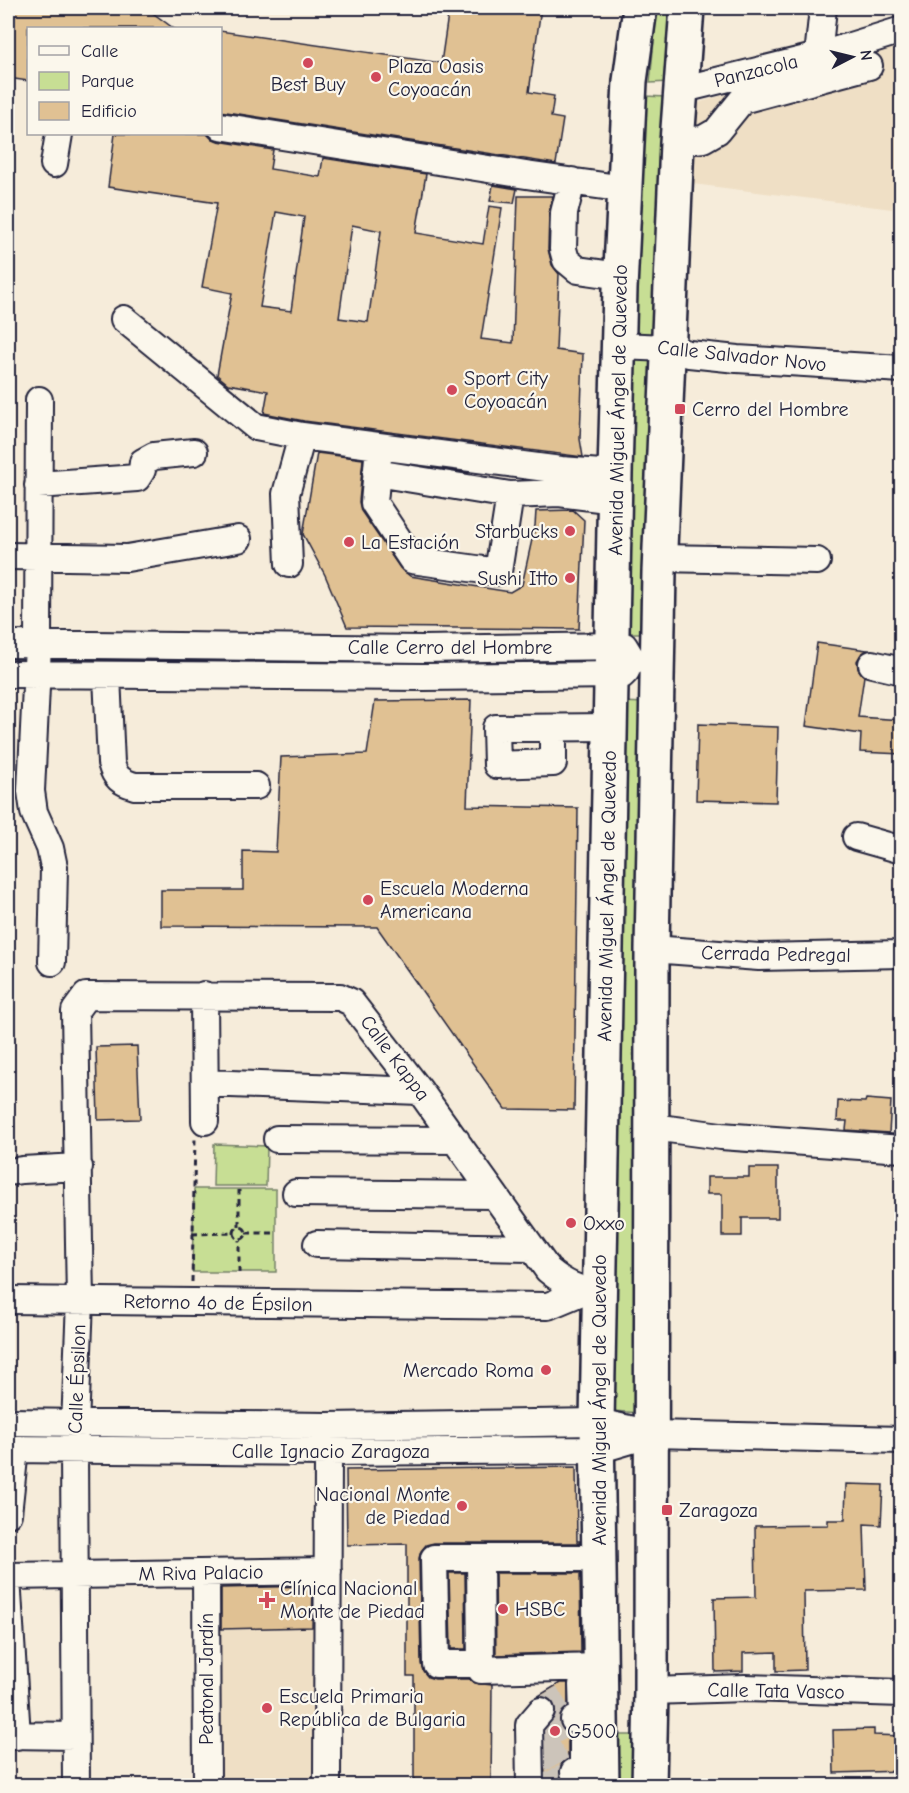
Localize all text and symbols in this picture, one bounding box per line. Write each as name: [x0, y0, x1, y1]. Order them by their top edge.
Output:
legend: [27, 27, 222, 135]
north arrow: [822, 27, 882, 87]
text: Calle: [81, 41, 118, 62]
text: N: [856, 49, 875, 62]
street label: Panzacola: [712, 50, 800, 92]
place label: Plaza Oasis Coyoacán: [388, 55, 483, 101]
marker: Best Buy: [301, 56, 315, 70]
marker: Plaza Oasis Coyoacán: [369, 70, 383, 84]
text: Parque: [81, 71, 134, 92]
place label: Best Buy: [271, 73, 345, 96]
text: Edificio: [81, 101, 137, 122]
street label: Avenida Miguel Ángel de Quevedo: [603, 264, 632, 556]
street label: Calle Salvador Novo: [656, 336, 828, 376]
place label: Sport City Coyoacán: [464, 367, 548, 413]
marker: Sport City Coyoacán: [445, 383, 459, 397]
place label: Cerro del Hombre: [692, 398, 849, 421]
marker: Cerro del Hombre: [673, 402, 687, 416]
place label: Starbucks: [475, 520, 558, 543]
marker: Starbucks: [563, 524, 577, 538]
place label: La Estación: [361, 531, 459, 554]
marker: La Estación: [342, 535, 356, 549]
place label: Sushi Itto: [477, 567, 558, 590]
marker: Sushi Itto: [563, 571, 577, 585]
street label: Calle Cerro del Hombre: [348, 636, 552, 659]
street label: Avenida Miguel Ángel de Quevedo: [592, 750, 621, 1042]
place label: Escuela Moderna Americana: [380, 877, 529, 923]
marker: Escuela Moderna Americana: [361, 893, 375, 907]
street label: Cerrada Pedregal: [701, 941, 851, 967]
street label: Calle Kappa: [355, 1011, 435, 1105]
place label: Oxxo: [583, 1212, 625, 1235]
marker: Oxxo: [564, 1216, 578, 1230]
street label: Avenida Miguel Ángel de Quevedo: [587, 1254, 611, 1546]
street label: Retorno 4o de Épsilon: [123, 1290, 313, 1316]
street label: Calle Épsilon: [64, 1324, 90, 1434]
place label: Mercado Roma: [403, 1359, 534, 1382]
marker: Mercado Roma: [539, 1363, 553, 1377]
street label: Calle Ignacio Zaragoza: [232, 1440, 430, 1463]
place label: Nacional Monte de Piedad: [316, 1483, 450, 1529]
marker: Nacional Monte de Piedad: [455, 1499, 469, 1513]
place label: Zaragoza: [679, 1499, 758, 1522]
marker: Zaragoza: [660, 1503, 674, 1517]
street label: M Riva Palacio: [138, 1560, 264, 1586]
place label: Clínica Nacional Monte de Piedad: [280, 1577, 425, 1623]
marker: Clínica Nacional Monte de Piedad: [258, 1591, 276, 1609]
place label: HSBC: [515, 1598, 565, 1621]
marker: HSBC: [496, 1602, 510, 1616]
street label: Peatonal Jardín: [195, 1613, 218, 1745]
street label: Calle Tata Vasco: [707, 1678, 845, 1704]
place label: Escuela Primaria República de Bulgaria: [279, 1685, 466, 1731]
marker: Escuela Primaria República de Bulgaria: [260, 1701, 274, 1715]
place label: G500: [567, 1720, 617, 1743]
marker: G500: [548, 1724, 562, 1738]

